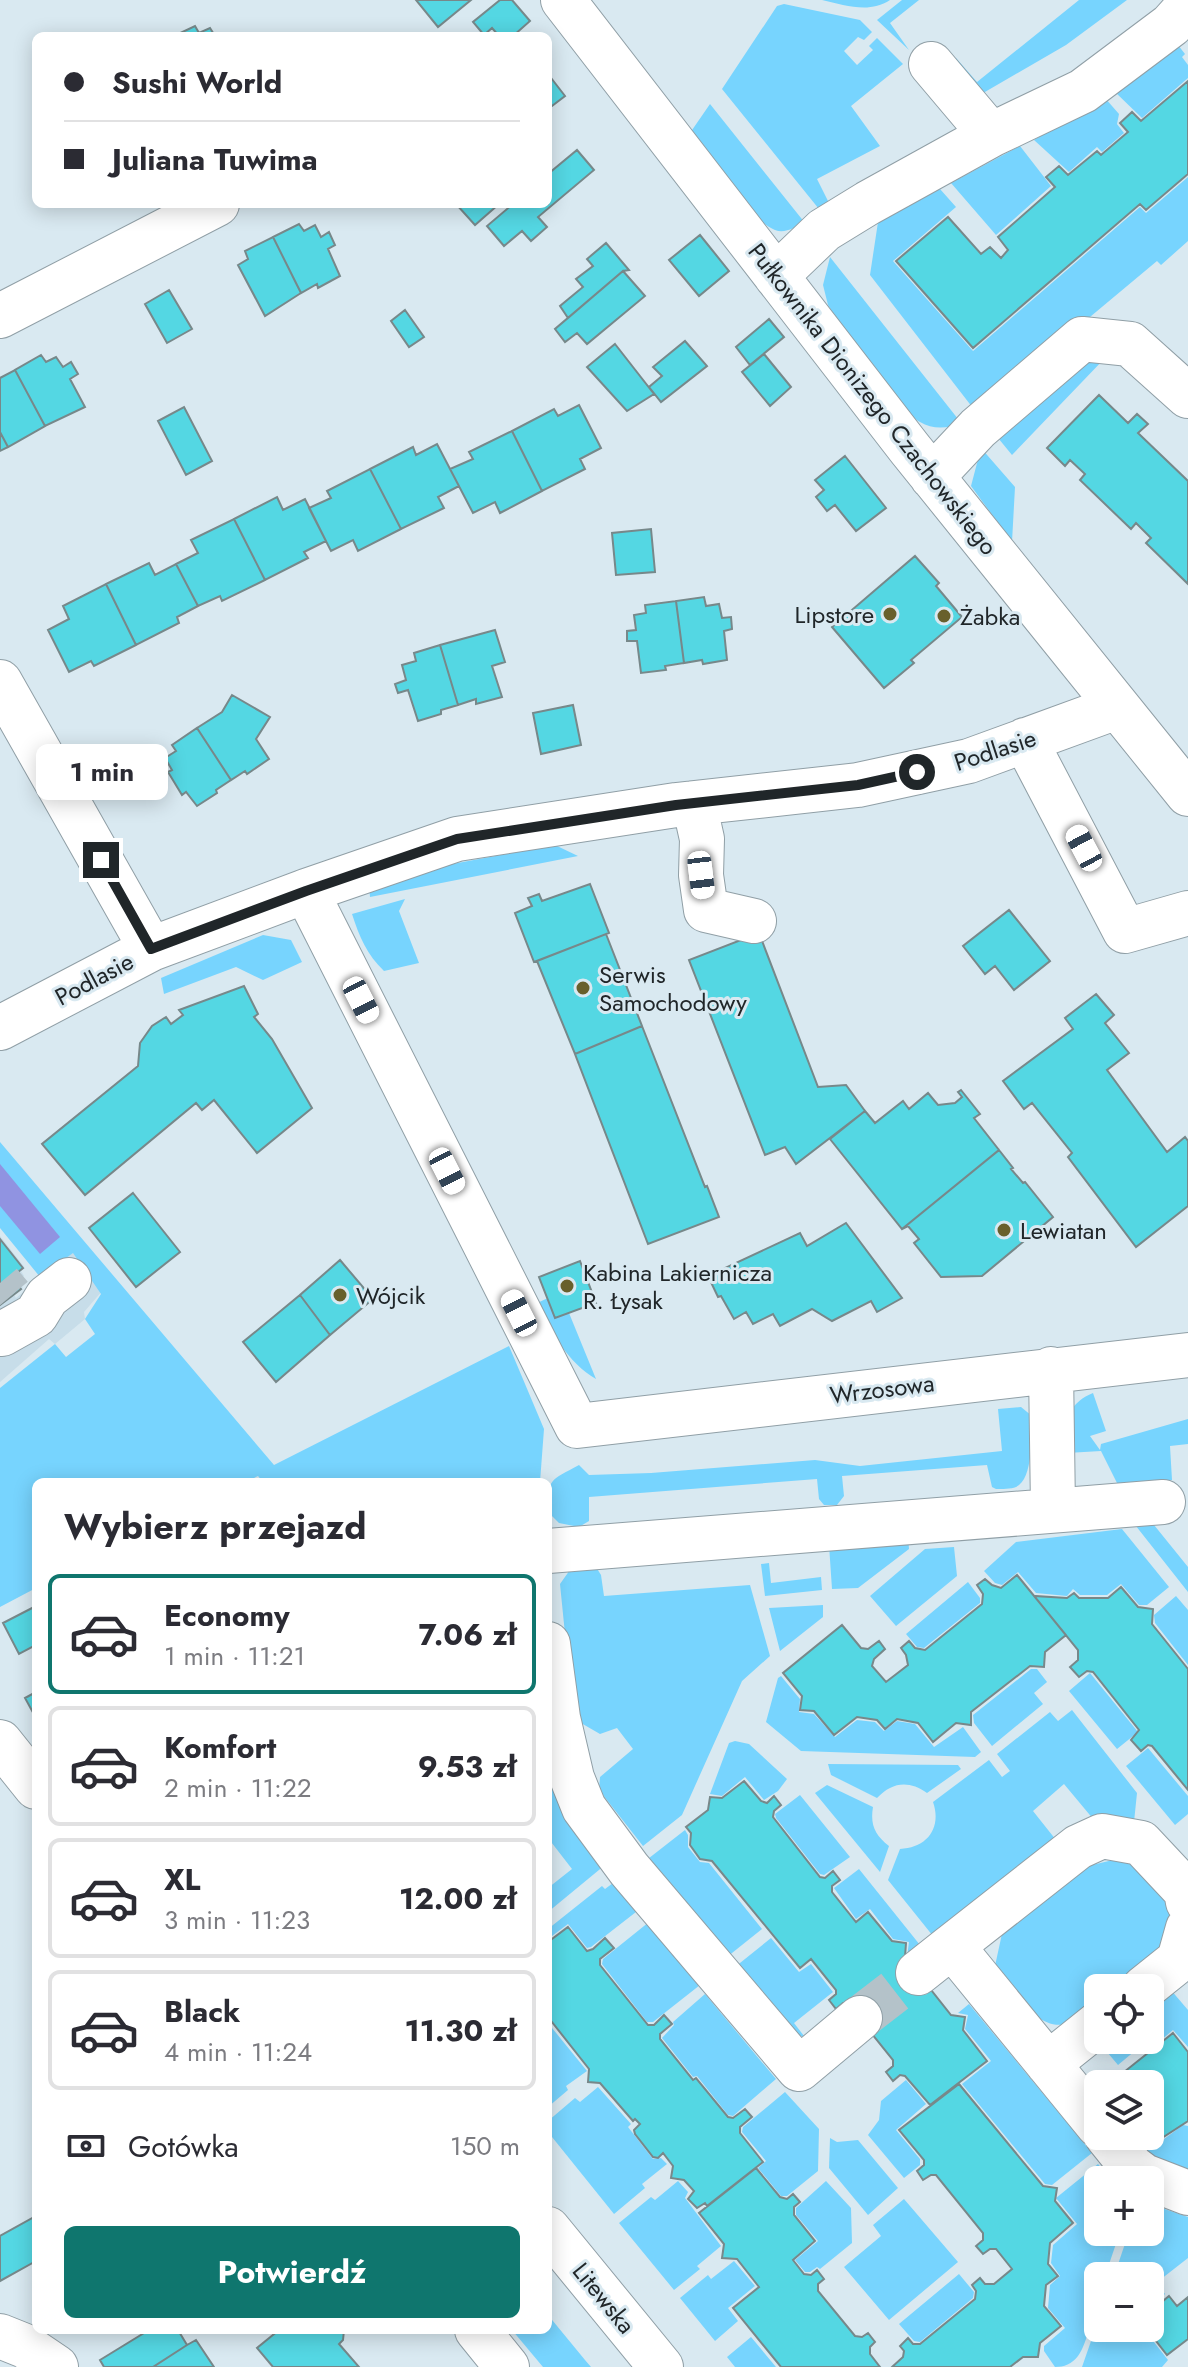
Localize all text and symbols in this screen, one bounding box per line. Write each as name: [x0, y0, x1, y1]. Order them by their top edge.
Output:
text: Sushi World: [112, 61, 282, 104]
text: Juliana Tuwima: [112, 138, 318, 181]
street label: Pułkownika Dionizego Czachowskiego: [740, 236, 1006, 562]
place label: Lipstore: [795, 597, 874, 632]
place label: Żabka: [960, 599, 1020, 634]
marker: Lipstore: [881, 605, 899, 623]
marker: Żabka: [935, 607, 953, 625]
street label: Podlasie: [949, 720, 1041, 780]
callout: 1 min: [35, 744, 167, 800]
text: 1 min: [70, 753, 134, 791]
route start: [899, 754, 935, 790]
car: [1062, 821, 1106, 875]
route end: [83, 842, 119, 878]
car: [686, 850, 716, 900]
street label: Podlasie: [48, 944, 140, 1014]
place label: Serwis Samochodowy: [599, 957, 747, 1020]
car: [339, 973, 383, 1027]
marker: Serwis Samochodowy: [574, 979, 592, 997]
car: [425, 1144, 469, 1198]
place label: Lewiatan: [1020, 1213, 1107, 1248]
marker: Lewiatan: [995, 1221, 1013, 1239]
place label: Kabina Lakiernicza R. Łysak: [583, 1255, 772, 1318]
marker: Kabina Lakiernicza R. Łysak: [558, 1277, 576, 1295]
place label: Wójcik: [356, 1278, 426, 1313]
marker: Wójcik: [331, 1286, 349, 1304]
car: [497, 1286, 541, 1340]
street label: Wrzosowa: [828, 1365, 936, 1413]
text: Wybierz przejazd: [64, 1500, 367, 1552]
text: Economy: [164, 1594, 290, 1637]
icon: car: [68, 1598, 140, 1670]
text: 7.06 zł: [419, 1613, 516, 1656]
text: 1 min · 11:21: [164, 1637, 305, 1675]
text: Komfort: [164, 1726, 276, 1769]
icon: car: [68, 1730, 140, 1802]
text: 9.53 zł: [418, 1745, 516, 1788]
text: 2 min · 11:22: [164, 1769, 311, 1807]
text: XL: [164, 1858, 200, 1901]
icon: car: [68, 1862, 140, 1934]
text: 12.00 zł: [399, 1877, 516, 1920]
text: 3 min · 11:23: [164, 1901, 310, 1939]
map controls: [1084, 1974, 1164, 2342]
button: locate: [1084, 1974, 1164, 2054]
text: Black: [164, 1990, 240, 2033]
icon: car: [68, 1994, 140, 2066]
text: 11.30 zł: [405, 2009, 516, 2052]
text: 4 min · 11:24: [164, 2033, 312, 2071]
button: layers: [1084, 2070, 1164, 2150]
icon: cash: [64, 2124, 108, 2168]
text: Gotówka: [128, 2125, 239, 2168]
text: 150 m: [450, 2127, 520, 2165]
button: +: [1084, 2166, 1164, 2246]
button: Potwierdź: [64, 2226, 520, 2318]
street label: Litewska: [564, 2255, 644, 2341]
button: −: [1084, 2262, 1164, 2342]

